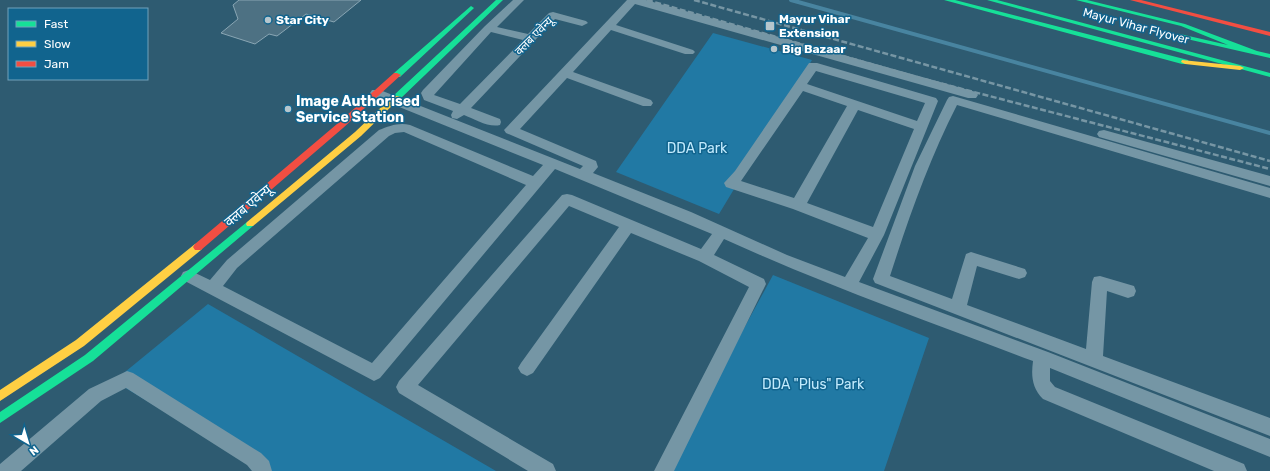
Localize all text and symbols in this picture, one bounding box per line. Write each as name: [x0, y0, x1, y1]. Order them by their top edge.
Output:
street label: Mayur Vihar Flyover: [1081, 5, 1191, 47]
legend: [8, 8, 148, 80]
street label: क्लब एवेन्यू: [511, 12, 558, 59]
place label: Mayur Vihar Extension: [779, 12, 851, 40]
place label: Star City: [276, 13, 329, 27]
marker: Star City: [263, 15, 273, 25]
text: Fast: [44, 17, 68, 31]
marker: Mayur Vihar Extension: [764, 20, 776, 32]
text: Slow: [44, 37, 71, 51]
place label: Big Bazaar: [782, 42, 846, 56]
marker: Big Bazaar: [769, 44, 779, 54]
text: Jam: [44, 57, 69, 71]
place label: Image Authorised Service Station: [296, 93, 420, 126]
marker: Image Authorised Service Station: [283, 104, 293, 114]
park label: DDA Park: [667, 140, 728, 157]
street label: क्लब एवेन्यू: [220, 179, 277, 231]
park label: DDA "Plus" Park: [762, 376, 865, 393]
north arrow: [8, 423, 48, 463]
text: N: [27, 443, 41, 458]

